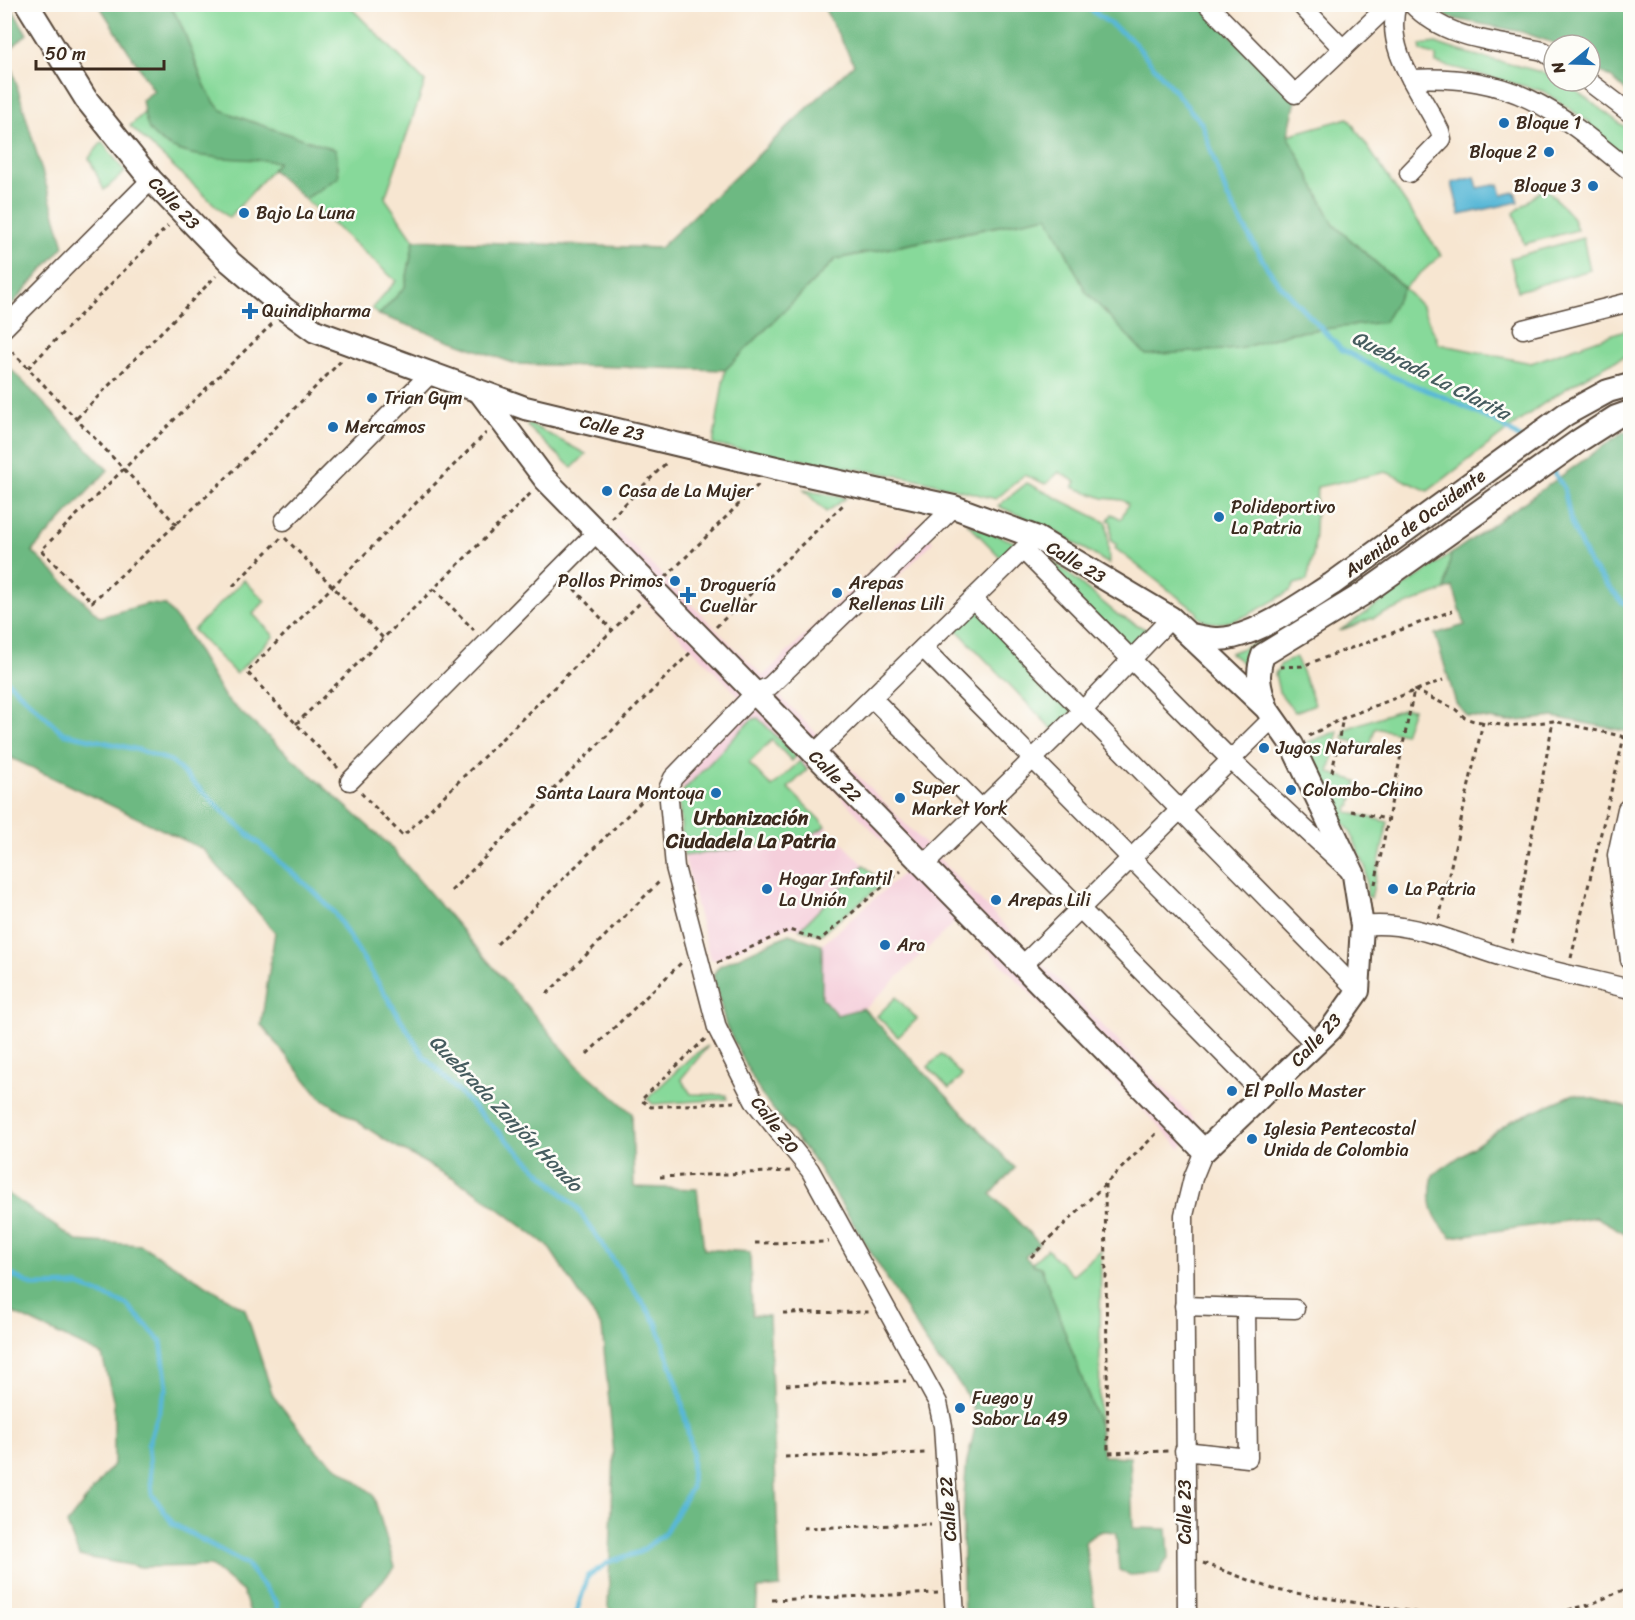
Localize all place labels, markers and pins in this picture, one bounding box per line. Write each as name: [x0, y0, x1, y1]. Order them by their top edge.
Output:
place label: Bloque 1: [1516, 107, 1581, 139]
marker: Bloque 1: [1497, 116, 1511, 130]
place label: Bloque 2: [1469, 136, 1537, 168]
marker: Bloque 2: [1542, 145, 1556, 159]
place label: Bloque 3: [1514, 170, 1581, 202]
marker: Bloque 3: [1586, 179, 1600, 193]
place label: Bajo La Luna: [256, 197, 356, 229]
marker: Bajo La Luna: [237, 206, 251, 220]
place label: Quindipharma: [262, 295, 372, 327]
marker: Quindipharma: [243, 304, 257, 318]
place label: Trian Gym: [384, 382, 463, 414]
marker: Trian Gym: [365, 391, 379, 405]
place label: Mercamos: [345, 411, 426, 443]
marker: Mercamos: [326, 420, 340, 434]
place label: Casa de La Mujer: [619, 475, 755, 507]
marker: Casa de La Mujer: [600, 484, 614, 498]
place label: Polideportivo La Patria: [1231, 491, 1336, 544]
marker: Polideportivo La Patria: [1212, 510, 1226, 524]
place label: Pollos Primos: [558, 565, 664, 597]
place label: Arepas Rellenas Lili: [848, 567, 945, 620]
place label: Droguería Cuellar: [700, 569, 776, 622]
marker: Pollos Primos: [668, 574, 682, 588]
marker: Arepas Rellenas Lili: [830, 586, 844, 600]
marker: Droguería Cuellar: [681, 588, 695, 602]
place label: Jugos Naturales: [1275, 732, 1402, 764]
marker: Jugos Naturales: [1257, 741, 1271, 755]
place label: Super Market York: [912, 772, 1008, 825]
place label: Colombo-Chino: [1303, 774, 1423, 806]
place label: Santa Laura Montoya: [536, 777, 705, 809]
marker: Colombo-Chino: [1284, 783, 1298, 797]
marker: Santa Laura Montoya: [709, 786, 723, 800]
marker: Super Market York: [893, 791, 907, 805]
place label: Hogar Infantil La Unión: [779, 863, 893, 916]
place label: La Patria: [1405, 873, 1476, 905]
marker: Hogar Infantil La Unión: [760, 882, 774, 896]
marker: La Patria: [1386, 882, 1400, 896]
place label: Arepas Lili: [1007, 884, 1091, 916]
marker: Arepas Lili: [989, 893, 1003, 907]
place label: Ara: [896, 929, 925, 961]
marker: Ara: [878, 938, 892, 952]
place label: El Pollo Master: [1244, 1075, 1367, 1107]
marker: El Pollo Master: [1225, 1084, 1239, 1098]
place label: Iglesia Pentecostal Unida de Colombia: [1263, 1113, 1417, 1166]
marker: Iglesia Pentecostal Unida de Colombia: [1245, 1132, 1259, 1146]
place label: Fuego y Sabor La 49: [972, 1382, 1068, 1435]
marker: Fuego y Sabor La 49: [953, 1401, 967, 1415]

